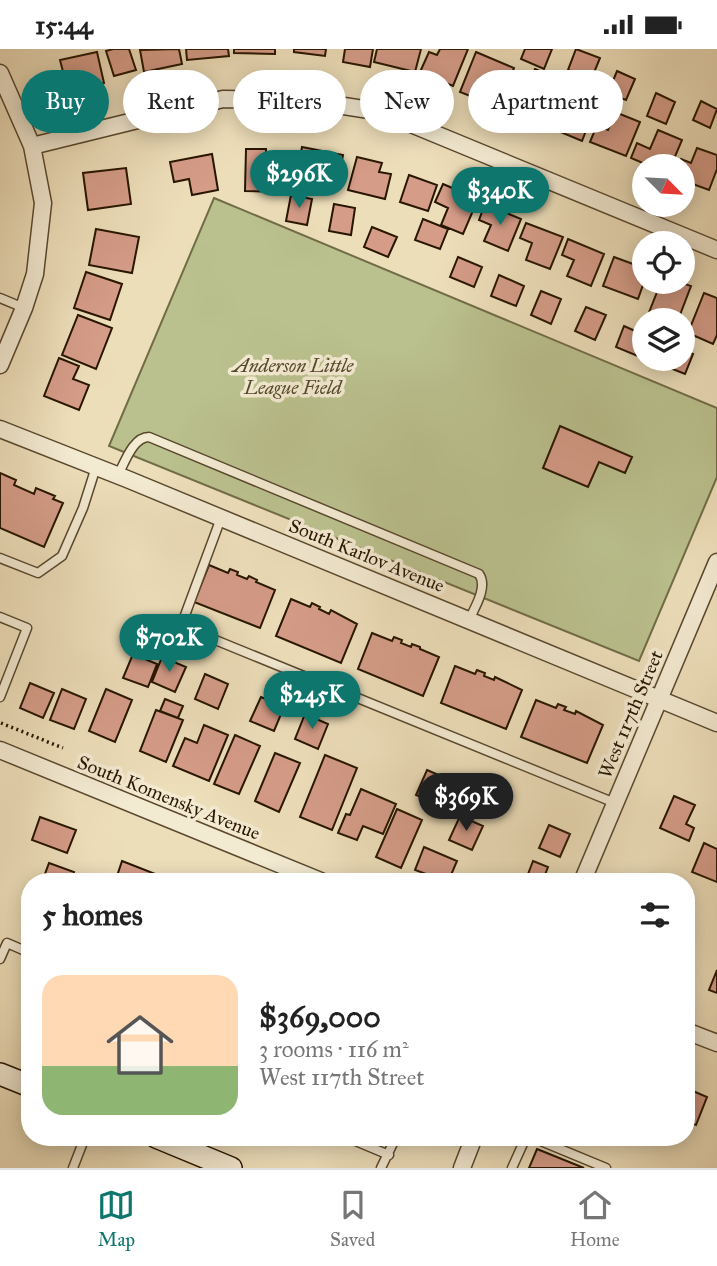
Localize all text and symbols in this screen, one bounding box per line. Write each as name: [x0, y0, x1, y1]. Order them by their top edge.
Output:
text: 15:44: [35, 9, 93, 41]
chip: Buy: [21, 70, 109, 133]
chip: Rent: [123, 70, 219, 133]
chip: Filters: [233, 70, 346, 133]
chip: New: [360, 70, 454, 133]
chip: Apartment: [468, 70, 623, 133]
pin: $296K: [250, 151, 348, 210]
north arrow: [632, 154, 695, 217]
map controls: [632, 154, 695, 371]
text: $296K: [266, 159, 332, 187]
pin: $340K: [451, 167, 549, 227]
text: $340K: [467, 176, 533, 204]
button: locate: [632, 231, 695, 294]
button: layers: [632, 308, 695, 371]
park label: Anderson Little League Field: [231, 354, 354, 399]
street label: South Karlov Avenue: [286, 514, 448, 597]
pin: $702K: [120, 615, 218, 674]
text: $702K: [135, 623, 203, 651]
street label: West 117th Street: [593, 647, 668, 782]
pin: $245K: [263, 671, 361, 731]
text: $245K: [280, 680, 344, 708]
street label: South Komensky Avenue: [74, 750, 264, 845]
pin: $369K: [417, 773, 515, 833]
text: $369K: [434, 782, 498, 810]
icon: filters: [636, 896, 674, 934]
text: 5 homes: [42, 897, 143, 933]
text: $369,000: [259, 999, 381, 1035]
icon: home: [98, 1003, 182, 1087]
text: 3 rooms · 116 m²: [259, 1035, 409, 1063]
text: West 117th Street: [259, 1063, 424, 1091]
tab: Map: [97, 1186, 135, 1251]
tab: Saved: [330, 1186, 375, 1251]
tab: Home: [570, 1186, 620, 1251]

